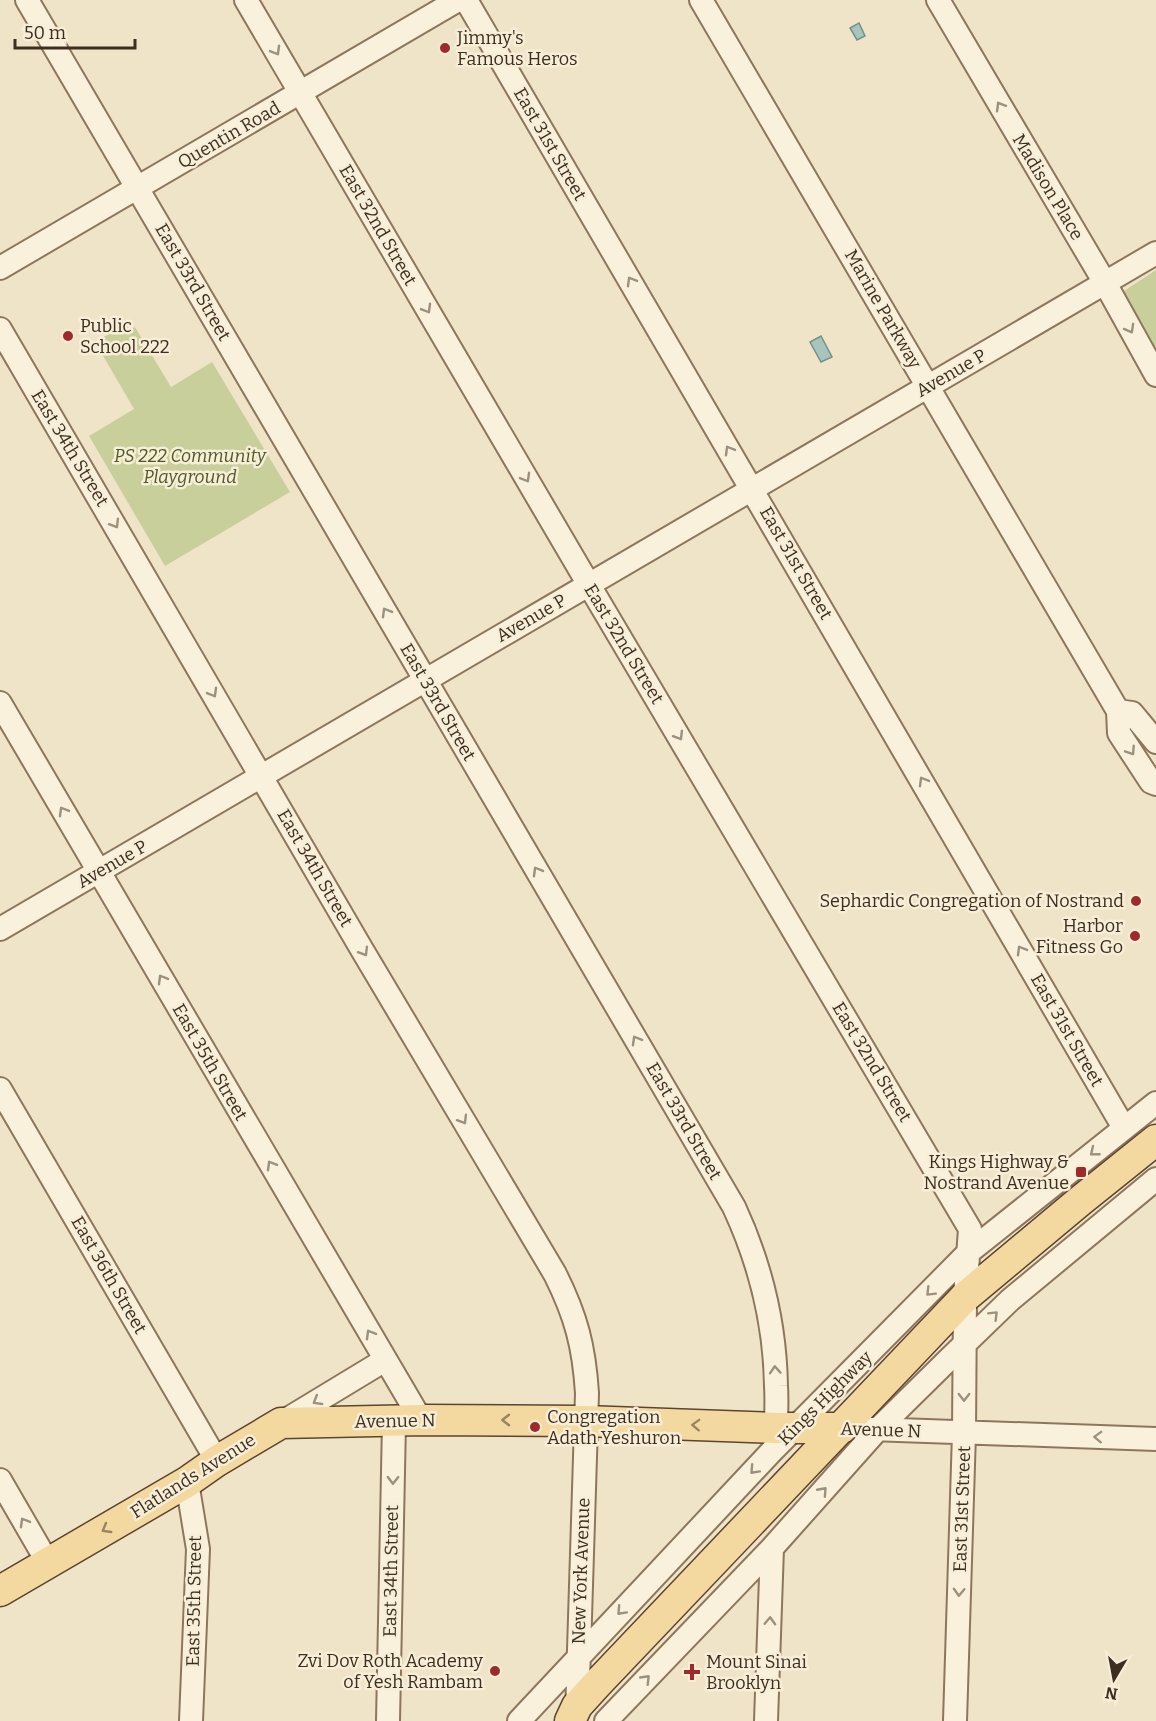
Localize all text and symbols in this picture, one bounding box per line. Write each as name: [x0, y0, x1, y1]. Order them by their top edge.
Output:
scale bar: [15, 12, 135, 50]
text: 50 m: [24, 22, 66, 44]
place label: Jimmy's Famous Heros: [456, 27, 578, 70]
marker: Jimmy's Famous Heros: [438, 41, 452, 55]
one-way arrow: [268, 44, 280, 55]
street label: East 31st Street: [509, 84, 591, 205]
street label: Quentin Road: [174, 97, 285, 173]
one-way arrow: [996, 102, 1008, 112]
street label: Madison Place: [1008, 130, 1088, 244]
street label: East 32nd Street: [334, 161, 422, 290]
street label: East 33rd Street: [151, 219, 236, 345]
street label: Marine Parkway: [840, 245, 926, 373]
one-way arrow: [627, 277, 638, 287]
one-way arrow: [420, 303, 432, 313]
place label: Public School 222: [80, 315, 170, 358]
one-way arrow: [1123, 323, 1134, 333]
marker: Public School 222: [61, 329, 75, 343]
street label: Avenue P: [912, 344, 990, 402]
street label: East 34th Street: [27, 386, 114, 511]
park label: PS 222 Community Playground: [114, 445, 267, 488]
one-way arrow: [725, 446, 737, 456]
one-way arrow: [519, 472, 530, 482]
street label: East 31st Street: [755, 503, 837, 624]
one-way arrow: [108, 518, 119, 528]
street label: East 32nd Street: [580, 580, 669, 708]
street label: Avenue P: [492, 589, 570, 647]
one-way arrow: [382, 608, 393, 618]
street label: East 33rd Street: [396, 639, 481, 765]
one-way arrow: [206, 687, 218, 697]
one-way arrow: [671, 730, 683, 740]
one-way arrow: [1123, 744, 1134, 755]
one-way arrow: [918, 777, 930, 788]
street label: East 34th Street: [272, 805, 358, 931]
one-way arrow: [59, 807, 70, 817]
street label: Avenue P: [73, 835, 151, 893]
one-way arrow: [533, 867, 545, 877]
place label: Sephardic Congregation of Nostrand: [819, 890, 1124, 912]
marker: Sephardic Congregation of Nostrand: [1129, 894, 1143, 908]
place label: Harbor Fitness Go: [1036, 915, 1123, 958]
marker: Harbor Fitness Go: [1128, 929, 1142, 943]
one-way arrow: [356, 946, 368, 956]
one-way arrow: [1016, 946, 1028, 956]
street label: East 31st Street: [1026, 970, 1108, 1091]
one-way arrow: [157, 975, 169, 985]
street label: East 32nd Street: [828, 998, 917, 1126]
street label: East 35th Street: [168, 1000, 253, 1125]
one-way arrow: [632, 1035, 643, 1046]
street label: East 33rd Street: [642, 1058, 727, 1184]
one-way arrow: [456, 1114, 468, 1124]
one-way arrow: [1090, 1145, 1101, 1156]
place label: Kings Highway & Nostrand Avenue: [923, 1151, 1069, 1194]
one-way arrow: [267, 1161, 278, 1171]
marker: Kings Highway & Nostrand Avenue: [1074, 1165, 1088, 1179]
street label: East 36th Street: [66, 1212, 152, 1338]
one-way arrow: [926, 1285, 936, 1296]
one-way arrow: [988, 1311, 998, 1322]
one-way arrow: [365, 1329, 377, 1340]
street label: Kings Highway: [773, 1346, 877, 1450]
one-way arrow: [769, 1365, 782, 1374]
one-way arrow: [958, 1393, 970, 1402]
one-way arrow: [313, 1394, 323, 1406]
place label: Congregation Adath Yeshuron: [547, 1406, 682, 1449]
street label: Avenue N: [354, 1409, 436, 1433]
one-way arrow: [501, 1414, 510, 1426]
street label: Avenue N: [840, 1418, 922, 1442]
one-way arrow: [692, 1419, 701, 1431]
marker: Congregation Adath Yeshuron: [528, 1420, 542, 1434]
street label: Flatlands Avenue: [126, 1429, 260, 1523]
one-way arrow: [1093, 1431, 1102, 1444]
street label: East 31st Street: [949, 1445, 975, 1573]
one-way arrow: [751, 1462, 762, 1473]
one-way arrow: [387, 1476, 399, 1485]
one-way arrow: [816, 1487, 827, 1498]
street label: New York Avenue: [567, 1497, 595, 1645]
street label: East 34th Street: [379, 1504, 403, 1637]
one-way arrow: [20, 1518, 31, 1528]
one-way arrow: [102, 1522, 112, 1534]
street label: East 35th Street: [182, 1535, 206, 1667]
one-way arrow: [953, 1588, 966, 1597]
one-way arrow: [617, 1604, 628, 1615]
one-way arrow: [763, 1616, 776, 1625]
north arrow: [1084, 1649, 1144, 1709]
place label: Zvi Dov Roth Academy of Yesh Rambam: [297, 1650, 483, 1693]
place label: Mount Sinai Brooklyn: [706, 1651, 807, 1694]
marker: Mount Sinai Brooklyn: [683, 1663, 701, 1681]
marker: Zvi Dov Roth Academy of Yesh Rambam: [488, 1664, 502, 1678]
one-way arrow: [639, 1675, 650, 1685]
text: N: [1104, 1683, 1119, 1704]

